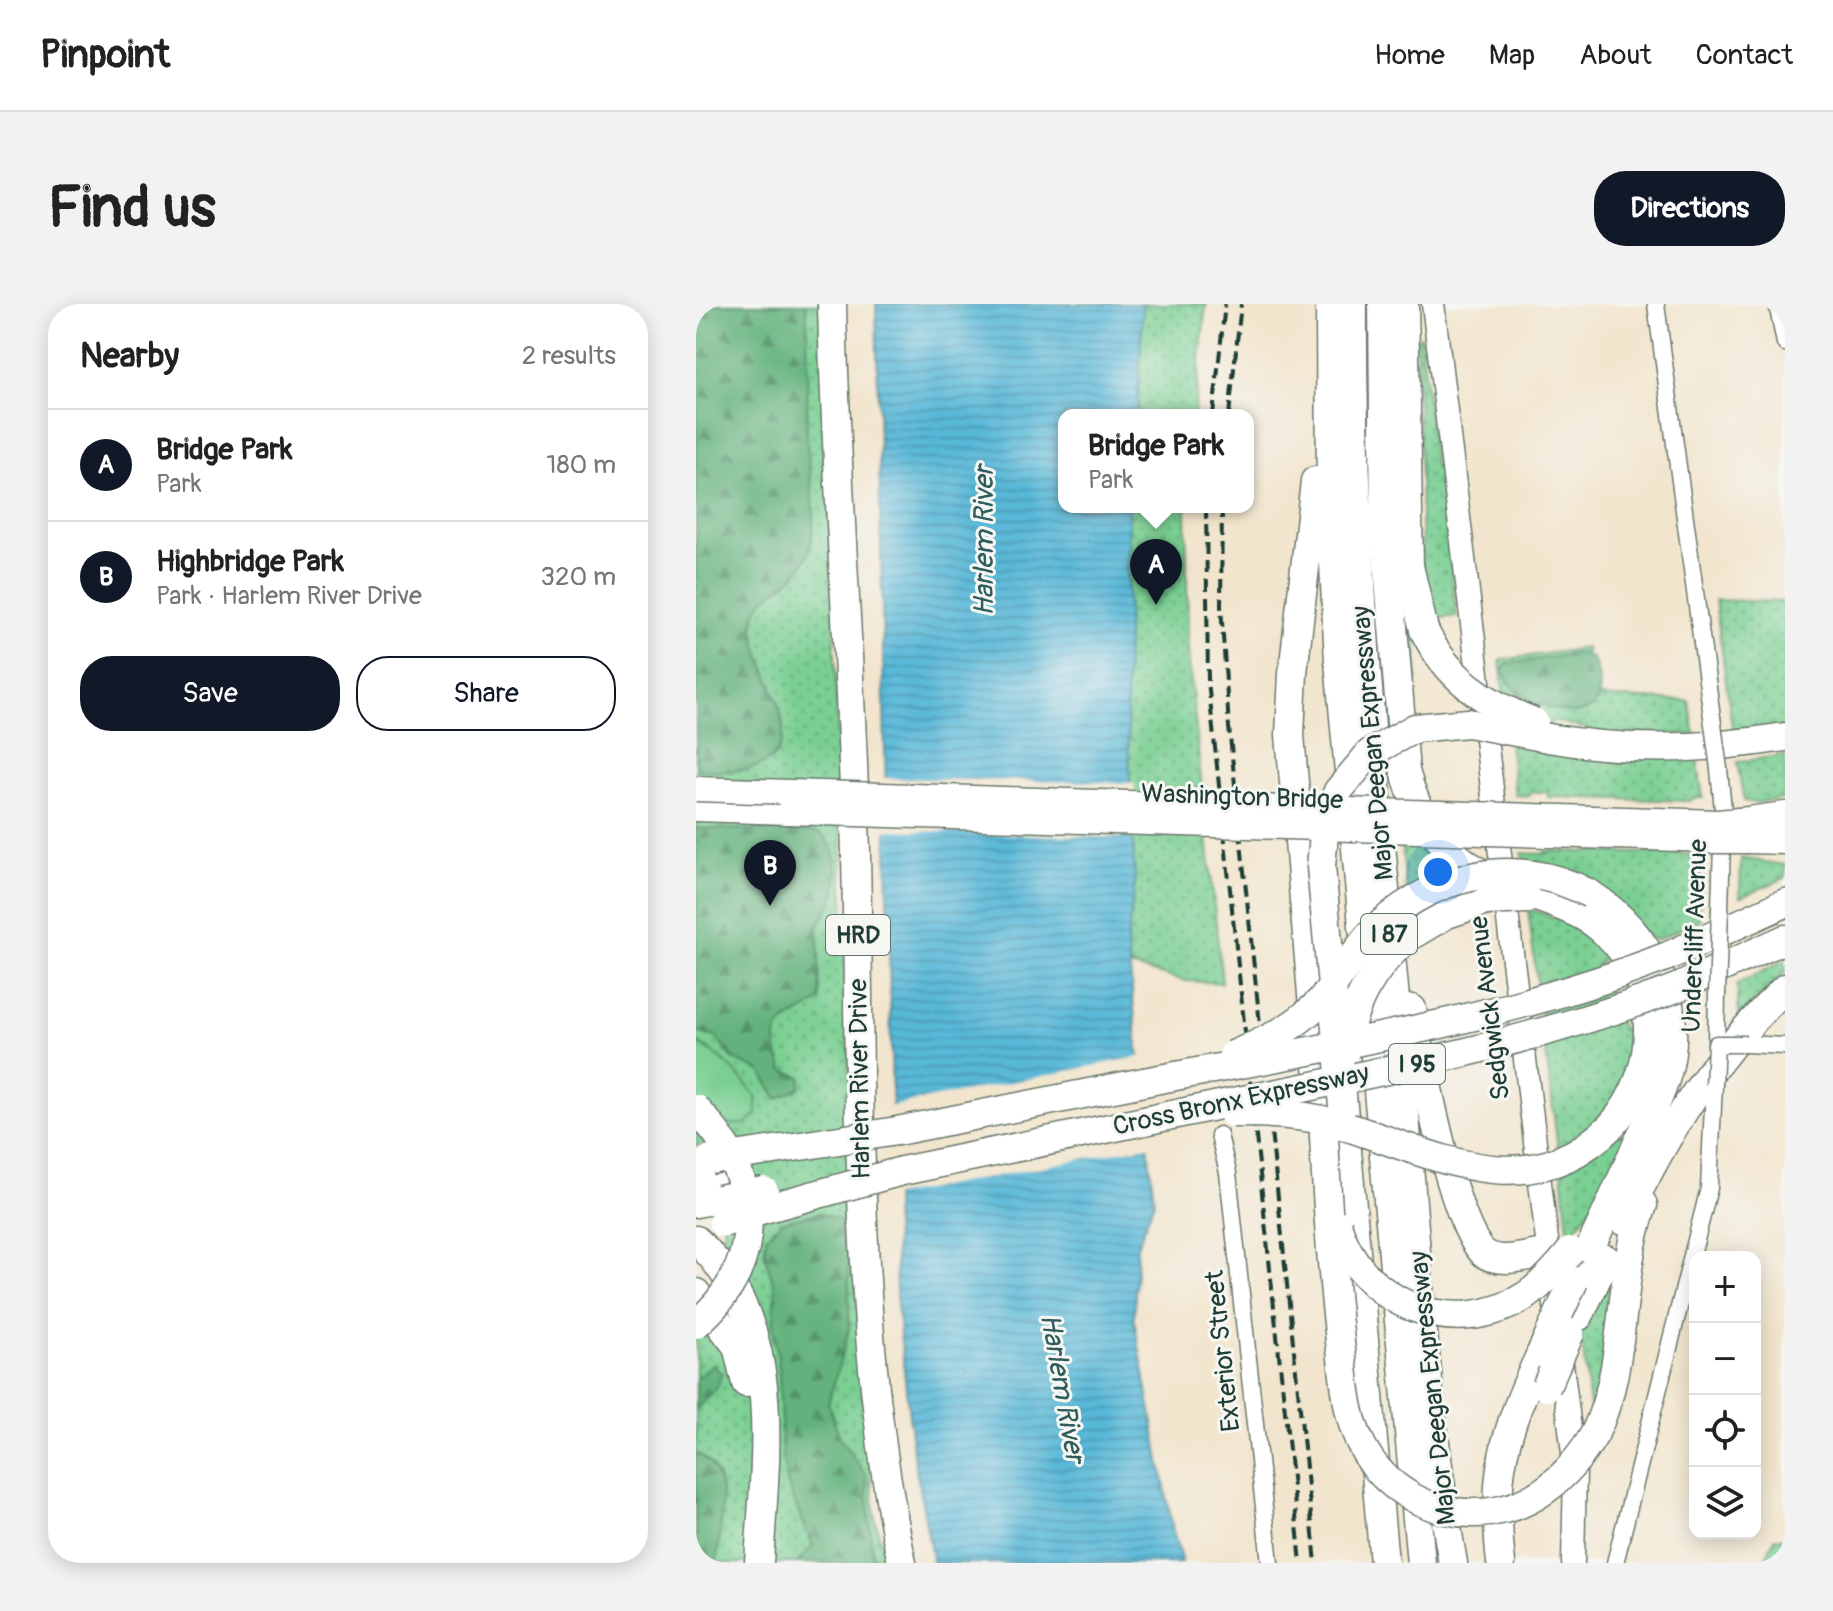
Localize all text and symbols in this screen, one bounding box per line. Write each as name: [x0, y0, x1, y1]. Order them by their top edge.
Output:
text: Pinpoint: [40, 31, 170, 79]
text: Home: [1374, 38, 1445, 73]
text: Map: [1489, 38, 1535, 73]
text: About: [1579, 38, 1652, 73]
text: Contact: [1696, 38, 1793, 73]
button: Directions: [1594, 171, 1785, 246]
text: Find us: [48, 174, 216, 243]
text: Nearby: [80, 335, 179, 378]
text: 2 results: [522, 340, 616, 372]
popup: [1058, 409, 1254, 513]
text: Bridge Park: [1088, 427, 1224, 464]
text: Bridge Park: [156, 431, 292, 468]
text: A: [98, 449, 114, 481]
text: 180 m: [546, 449, 616, 481]
water label: Harlem River: [967, 463, 1002, 616]
text: Park: [1088, 464, 1133, 496]
text: Park: [156, 468, 202, 500]
pin: A: [1130, 539, 1182, 605]
text: Highbridge Park: [156, 543, 344, 580]
text: B: [99, 561, 113, 593]
text: 320 m: [540, 561, 616, 593]
text: Park · Harlem River Drive: [156, 580, 422, 612]
street label: Major Deegan Expressway: [1345, 604, 1401, 882]
button: Save: [80, 656, 340, 731]
button: Share: [356, 656, 616, 731]
street label: Washington Bridge: [1140, 777, 1344, 817]
street label: Undercliff Avenue: [1676, 839, 1714, 1033]
pin: B: [744, 840, 796, 906]
your location: [1418, 852, 1458, 892]
road number: I 87: [1361, 914, 1417, 954]
street label: Sedgwick Avenue: [1463, 914, 1517, 1102]
road number: HRD: [826, 915, 890, 955]
street label: Harlem River Drive: [842, 978, 878, 1180]
road number: I 95: [1389, 1044, 1445, 1084]
street label: Cross Bronx Expressway: [1110, 1057, 1372, 1143]
street label: Major Deegan Expressway: [1403, 1249, 1463, 1527]
map controls: [1689, 1251, 1761, 1539]
button: +: [1689, 1251, 1761, 1323]
street label: Exterior Street: [1199, 1268, 1247, 1433]
water label: Harlem River: [1032, 1311, 1093, 1468]
button: −: [1689, 1323, 1761, 1395]
button: locate: [1689, 1395, 1761, 1467]
button: layers: [1689, 1467, 1761, 1539]

